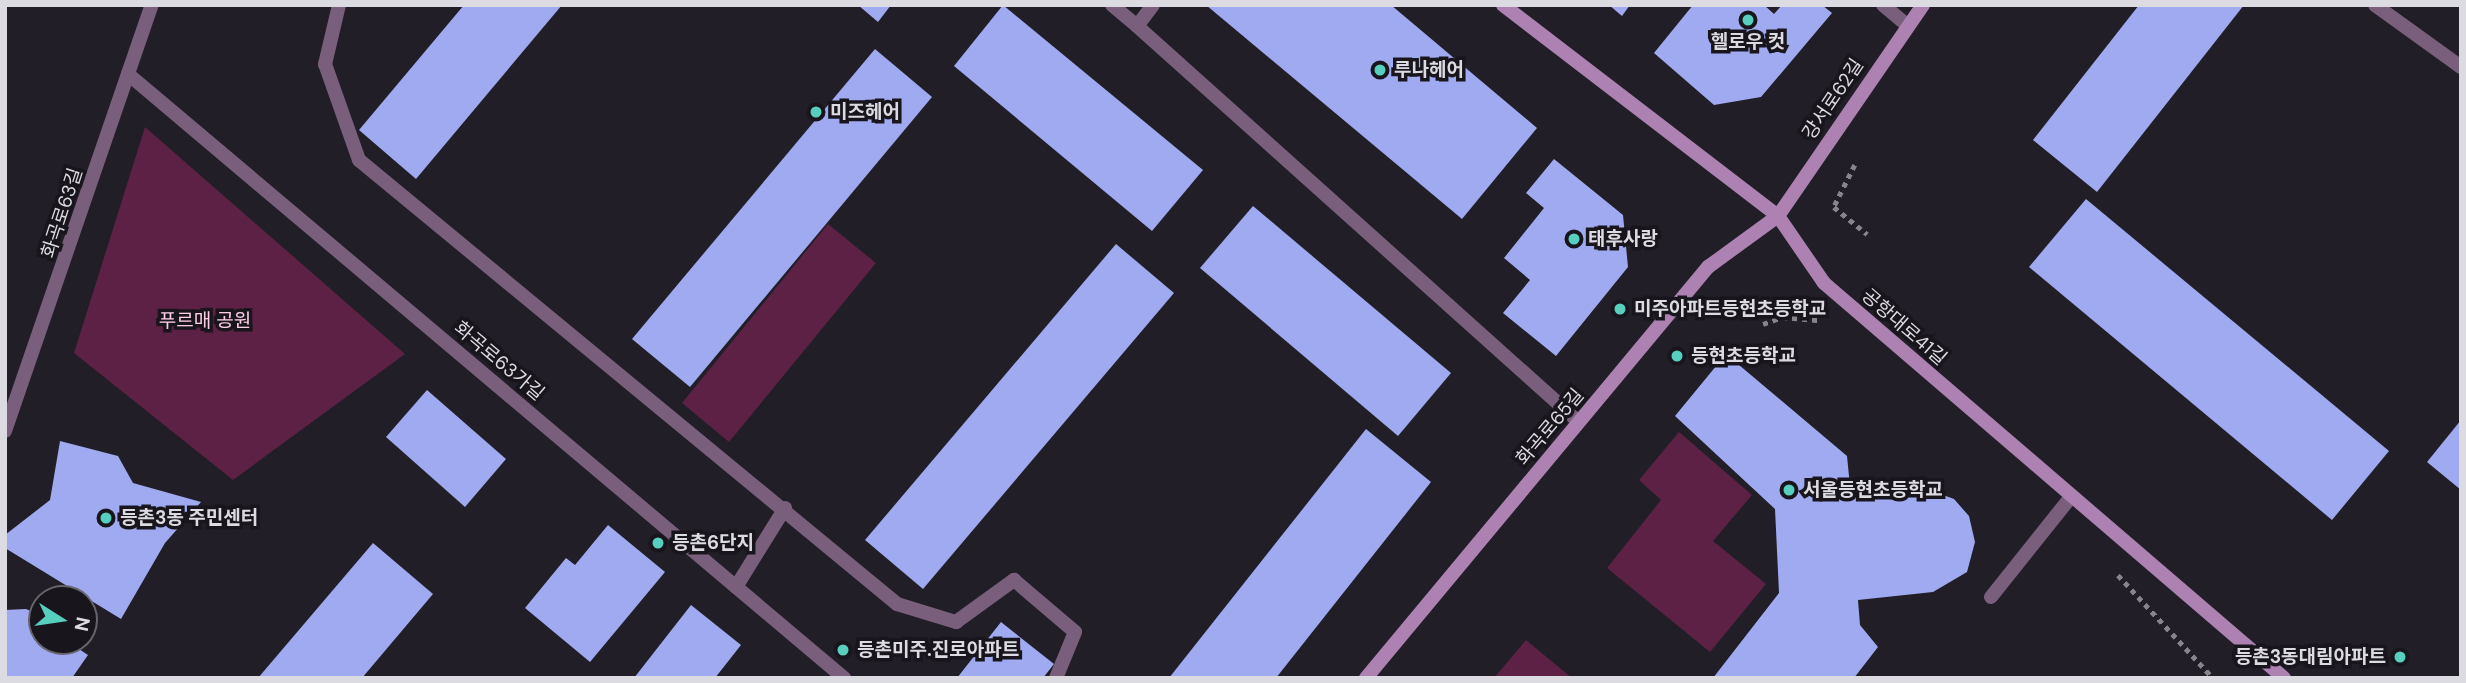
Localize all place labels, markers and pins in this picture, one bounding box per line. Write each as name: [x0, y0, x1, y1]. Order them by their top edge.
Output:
marker: 헬로우 컷: [1740, 12, 1756, 28]
place label: 헬로우 컷: [1711, 31, 1785, 53]
place label: 루나헤어: [1394, 59, 1464, 81]
marker: 루나헤어: [1372, 62, 1388, 78]
place label: 미즈헤어: [830, 101, 900, 123]
marker: 미즈헤어: [808, 104, 824, 120]
place label: 태후사랑: [1588, 228, 1658, 250]
marker: 태후사랑: [1566, 231, 1582, 247]
place label: 미주아파트등현초등학교: [1634, 298, 1826, 320]
marker: 미주아파트등현초등학교: [1612, 301, 1628, 317]
place label: 등현초등학교: [1691, 345, 1796, 367]
marker: 등현초등학교: [1669, 348, 1685, 364]
place label: 서울등현초등학교: [1803, 479, 1943, 501]
marker: 서울등현초등학교: [1781, 482, 1797, 498]
place label: 등촌3동 주민센터: [120, 507, 258, 529]
marker: 등촌3동 주민센터: [98, 510, 114, 526]
place label: 등촌6단지: [672, 532, 754, 554]
marker: 등촌6단지: [650, 535, 666, 551]
place label: 등촌미주.진로아파트: [857, 639, 1019, 661]
marker: 등촌미주.진로아파트: [835, 642, 851, 658]
place label: 등촌3동대림아파트: [2235, 646, 2386, 668]
marker: 등촌3동대림아파트: [2392, 649, 2408, 665]

